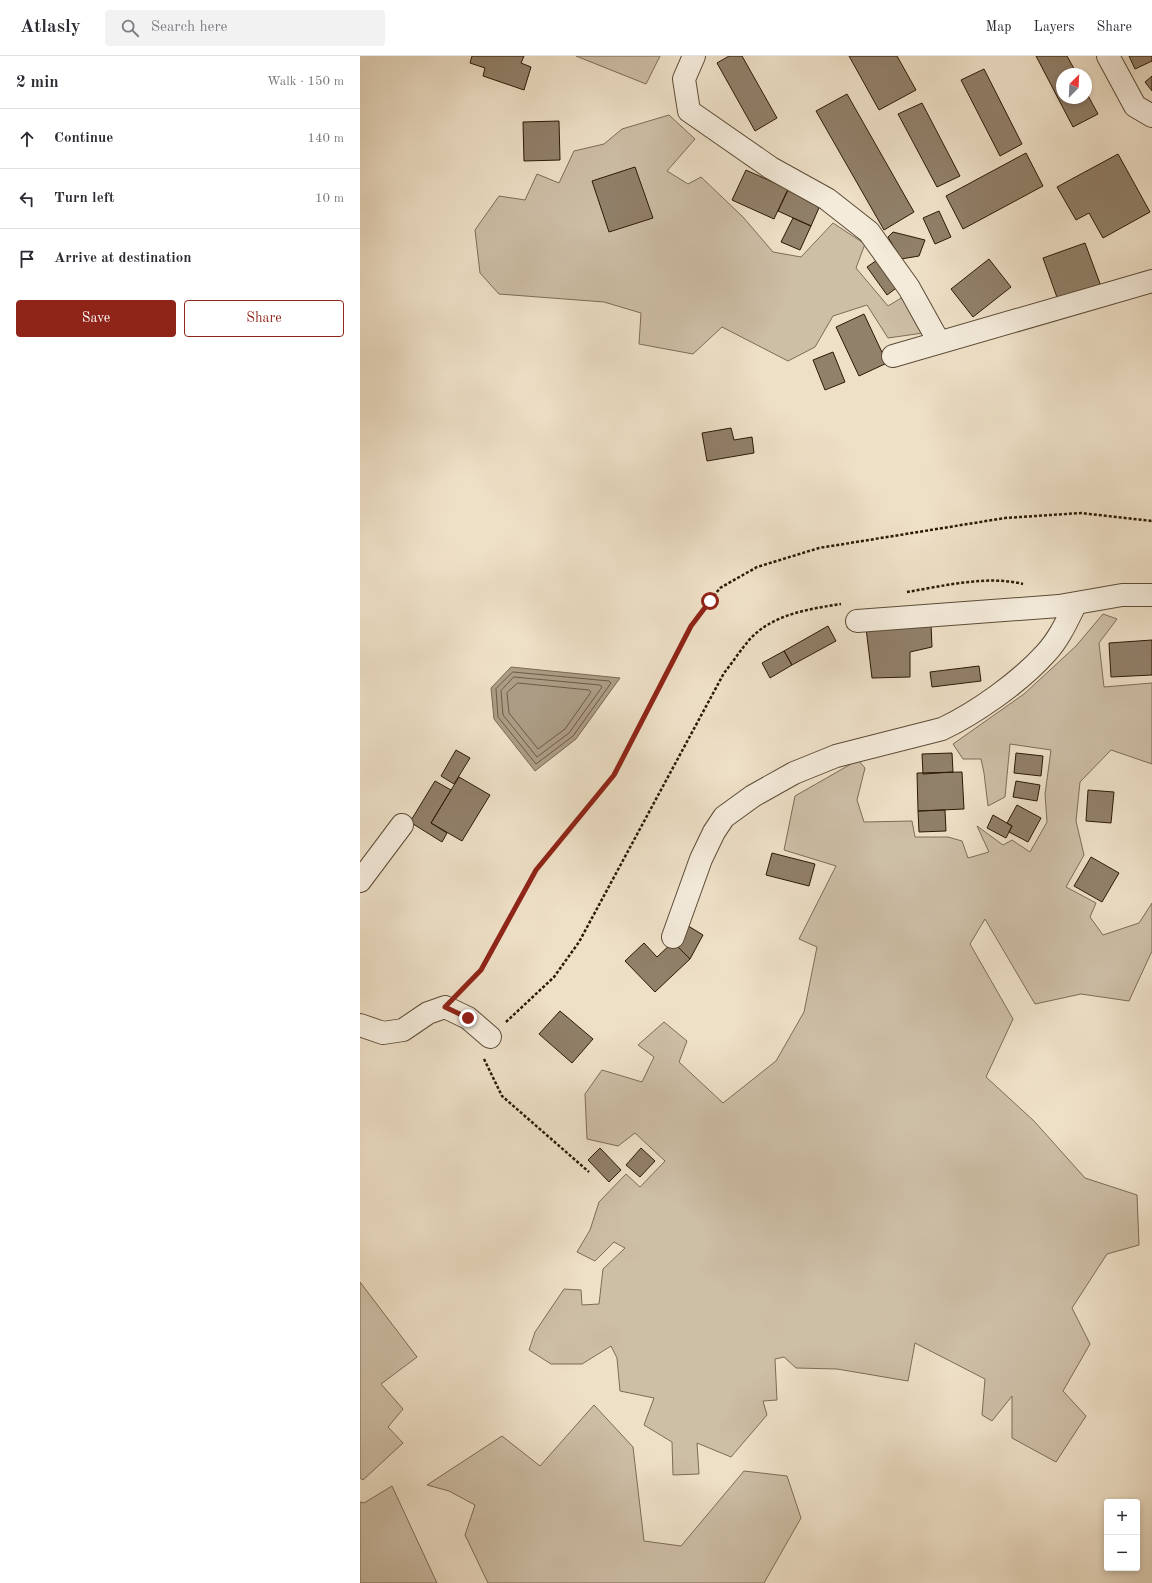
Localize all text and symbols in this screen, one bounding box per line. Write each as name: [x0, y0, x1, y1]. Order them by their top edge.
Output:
search box: [105, 10, 385, 46]
icon: search: [119, 17, 141, 39]
text: Atlasly: [20, 18, 81, 37]
text: Search here: [151, 20, 228, 35]
text: Map: [986, 20, 1012, 34]
text: Layers: [1034, 20, 1075, 34]
text: Share: [1097, 20, 1132, 34]
north arrow: [1056, 68, 1092, 104]
text: 2 min: [16, 74, 59, 91]
text: Walk · 150 m: [267, 75, 344, 88]
icon: ahead: [16, 128, 38, 150]
text: Continue: [54, 131, 113, 146]
text: 140 m: [307, 132, 344, 145]
icon: left: [16, 188, 38, 210]
text: Turn left: [54, 191, 114, 206]
text: 10 m: [315, 192, 344, 205]
icon: arrive: [16, 248, 38, 270]
text: Arrive at destination: [54, 251, 192, 266]
button: Save: [16, 300, 176, 337]
button: Share: [184, 300, 344, 337]
route start: [701, 592, 719, 610]
route end: [459, 1009, 477, 1027]
map controls: [1104, 1499, 1140, 1571]
button: +: [1104, 1499, 1140, 1535]
button: −: [1104, 1535, 1140, 1571]

